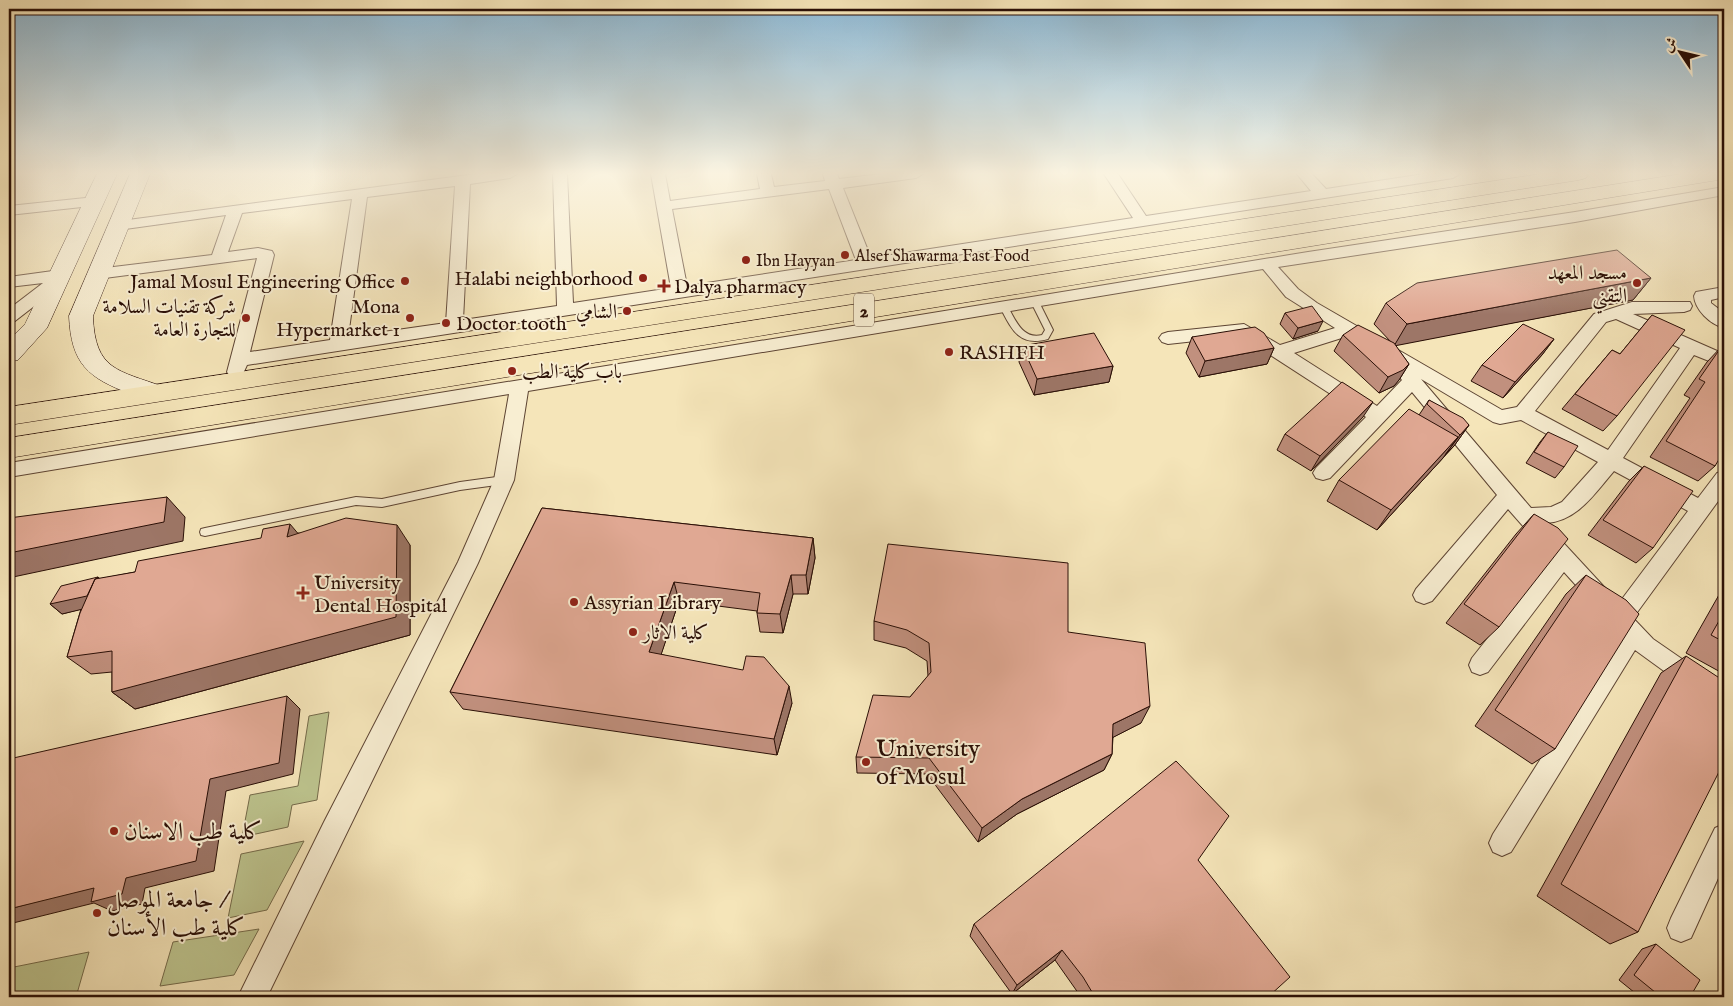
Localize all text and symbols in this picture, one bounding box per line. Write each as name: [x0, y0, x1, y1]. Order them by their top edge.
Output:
north arrow: [1656, 28, 1706, 78]
text: ش: [1659, 34, 1682, 56]
place label: Alsef Shawarma Fast Food: [854, 247, 1030, 267]
marker: Alsef Shawarma Fast Food: [839, 249, 851, 261]
place label: Ibn Hayyan: [756, 252, 835, 272]
marker: Ibn Hayyan: [740, 254, 752, 266]
place label: مسجد المعهد التقني: [1547, 261, 1627, 314]
place label: Halabi neighborhood: [455, 267, 633, 292]
place label: Jamal Mosul Engineering Office: [128, 270, 395, 295]
marker: Halabi neighborhood: [637, 272, 649, 284]
marker: Jamal Mosul Engineering Office: [399, 275, 411, 287]
place label: Dalya pharmacy: [674, 275, 807, 300]
marker: مسجد المعهد التقني: [1631, 277, 1643, 289]
marker: Dalya pharmacy: [658, 280, 670, 292]
place label: شركة تقنيات السلامة للتجارة العامة: [102, 294, 236, 343]
road number: 2: [854, 294, 874, 326]
place label: Mona Hypermarket 1: [276, 295, 400, 343]
place label: الشامي: [576, 300, 617, 327]
marker: الشامي: [621, 305, 633, 317]
marker: شركة تقنيات السلامة للتجارة العامة: [240, 312, 252, 324]
marker: Mona Hypermarket 1: [404, 312, 416, 324]
place label: Doctor tooth: [456, 312, 567, 337]
marker: Doctor tooth: [440, 317, 452, 329]
place label: RASHFH: [959, 341, 1045, 366]
marker: RASHFH: [943, 346, 955, 358]
place label: باب كلية الطب: [522, 360, 622, 385]
marker: باب كلية الطب: [506, 365, 518, 377]
place label: University Dental Hospital: [314, 571, 447, 619]
marker: University Dental Hospital: [296, 586, 310, 600]
place label: Assyrian Library: [583, 591, 721, 616]
marker: Assyrian Library: [568, 596, 580, 608]
place label: كلية الاثار: [641, 621, 709, 646]
marker: كلية الاثار: [627, 626, 639, 638]
place label: University of Mosul: [876, 734, 980, 793]
marker: University of Mosul: [860, 756, 872, 768]
place label: كلية طب الاسنان: [124, 817, 262, 848]
marker: كلية طب الاسنان: [108, 825, 120, 837]
place label: جامعة الموصل / كلية طب الأسنان: [107, 885, 245, 944]
marker: جامعة الموصل / كلية طب الأسنان: [91, 907, 103, 919]

